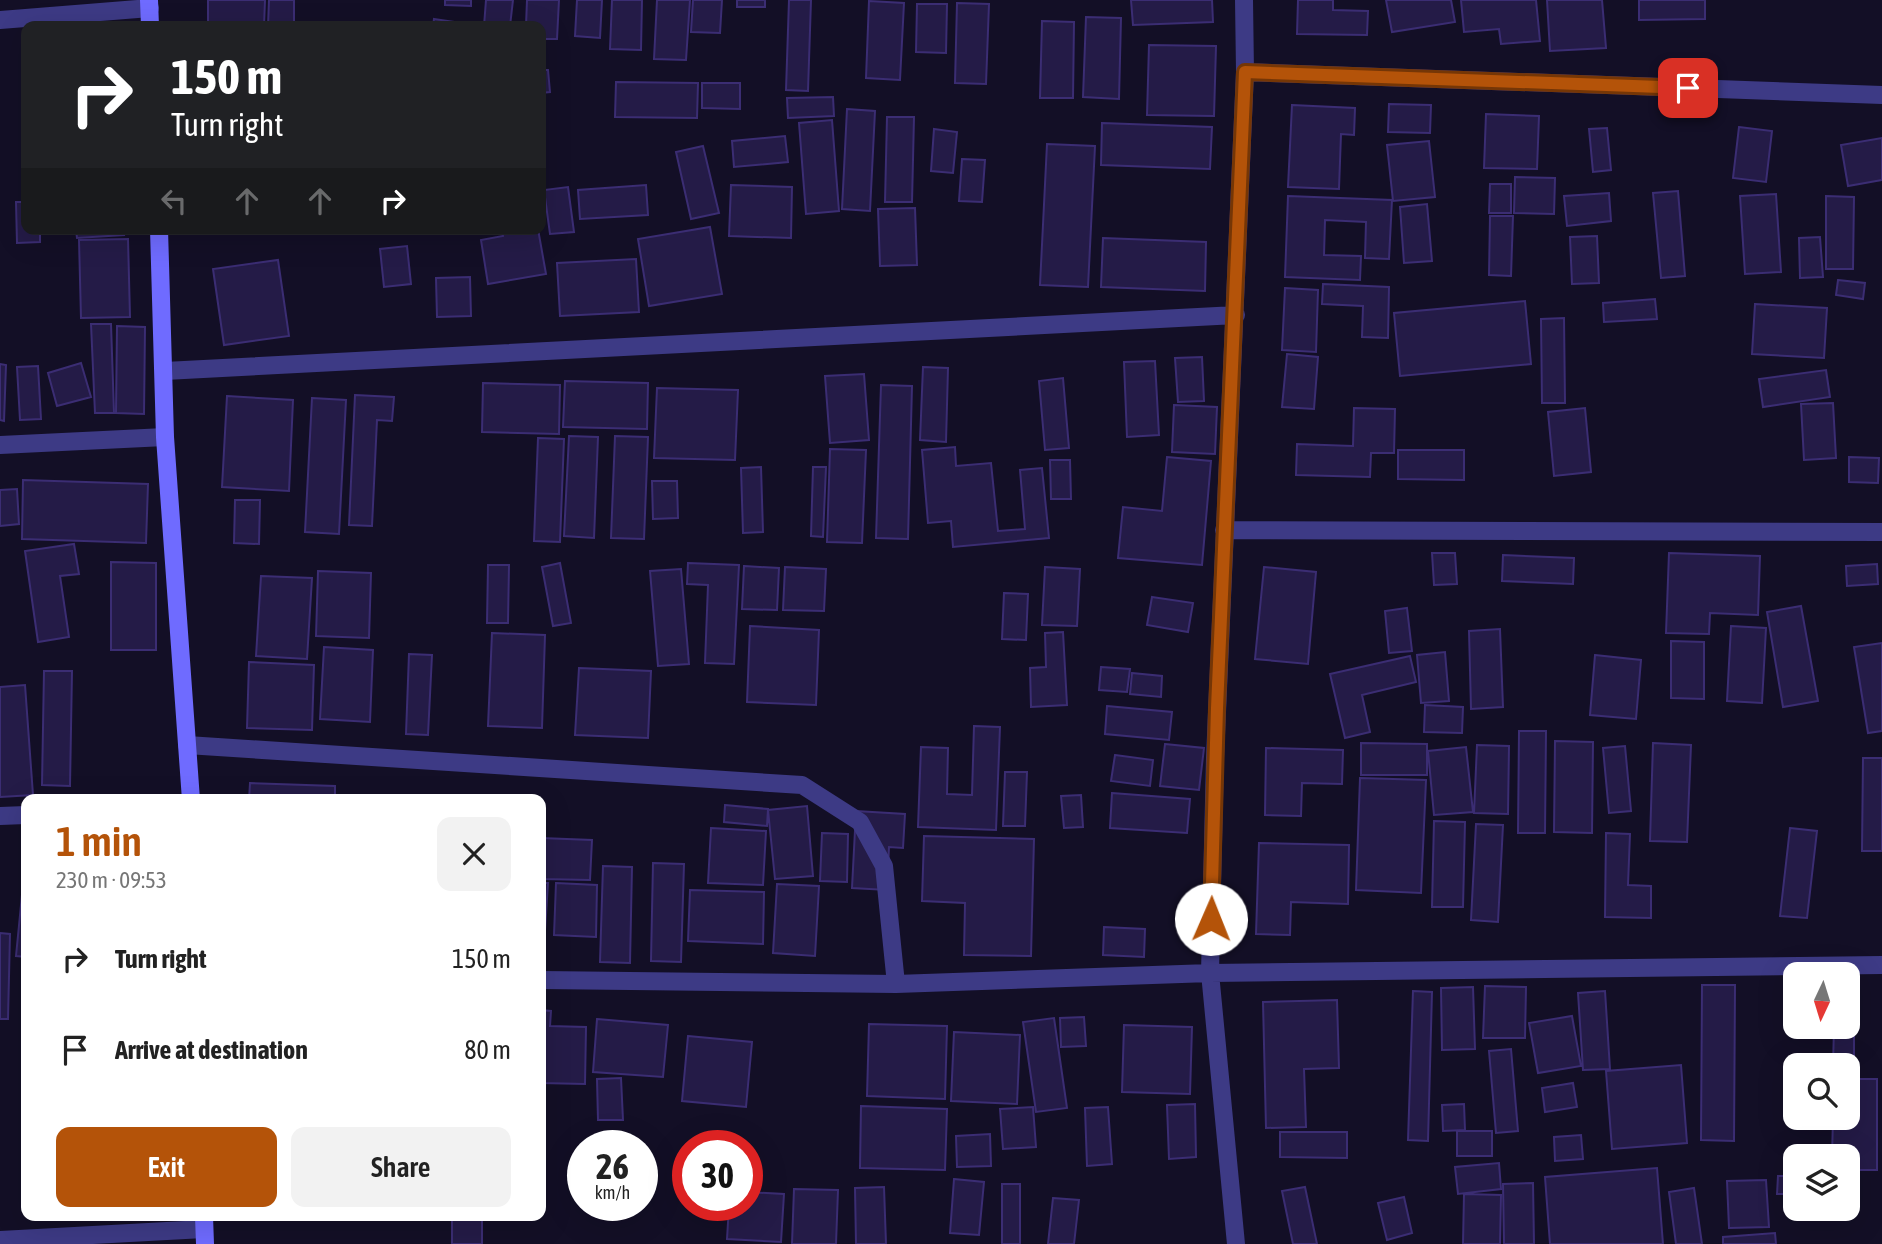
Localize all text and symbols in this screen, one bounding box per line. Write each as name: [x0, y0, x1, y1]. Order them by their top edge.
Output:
text: 150 m: [171, 48, 282, 104]
icon: right: [56, 49, 147, 140]
pin: [1658, 58, 1718, 118]
icon: arrive: [1669, 69, 1707, 107]
text: Turn right: [171, 106, 284, 143]
icon: left: [155, 182, 193, 220]
icon: ahead: [228, 182, 266, 220]
icon: ahead: [301, 182, 339, 220]
icon: right: [374, 182, 412, 220]
text: 1 min: [56, 817, 142, 865]
button: close: [437, 817, 511, 891]
text: 230 m · 09:53: [56, 867, 167, 893]
position arrow: [1174, 882, 1248, 956]
icon: right: [56, 940, 94, 978]
text: Turn right: [115, 944, 206, 974]
text: 150 m: [452, 944, 511, 974]
north arrow: [1783, 962, 1860, 1040]
map controls: [1783, 962, 1860, 1221]
icon: arrive: [56, 1031, 94, 1069]
text: Arrive at destination: [115, 1035, 308, 1065]
text: 80 m: [464, 1035, 511, 1065]
button: search: [1783, 1053, 1860, 1130]
button: Exit: [56, 1127, 277, 1207]
button: Share: [291, 1127, 511, 1207]
speed limit sign: 30: [672, 1130, 763, 1221]
button: layers: [1783, 1144, 1860, 1221]
text: 26: [596, 1146, 629, 1186]
text: km/h: [595, 1182, 630, 1203]

